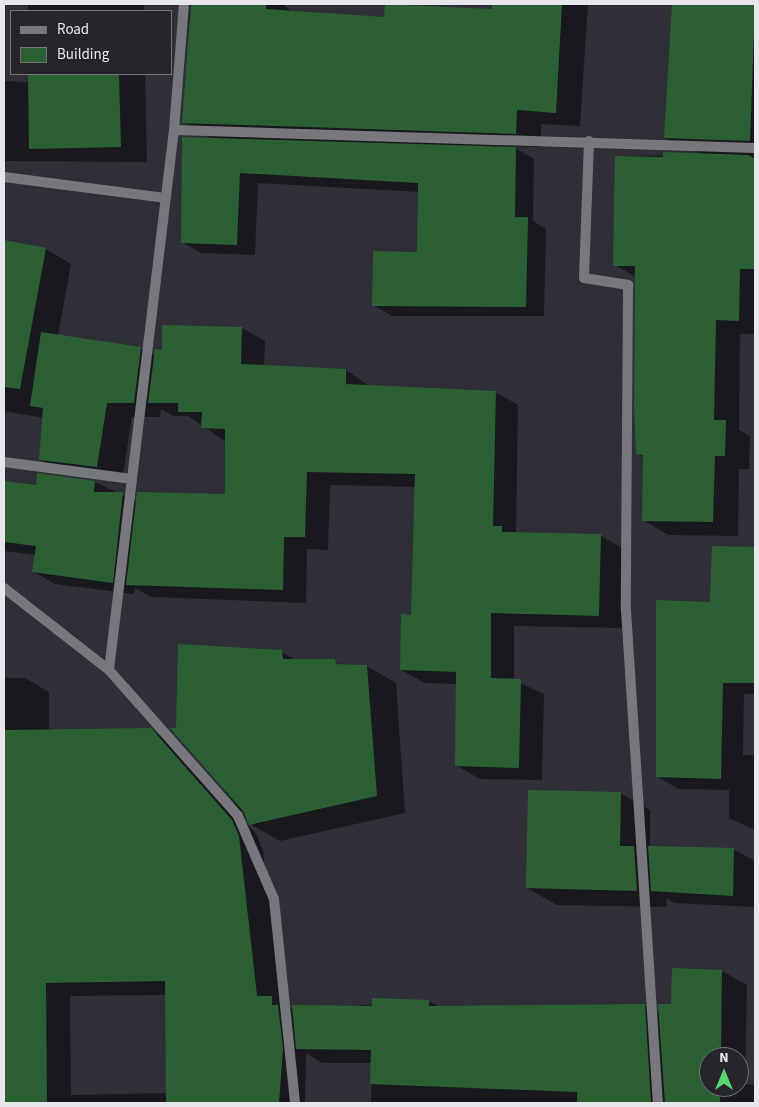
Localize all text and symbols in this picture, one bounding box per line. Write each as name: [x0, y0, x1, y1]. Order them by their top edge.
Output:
legend: [10, 10, 172, 75]
text: Road: [57, 19, 89, 40]
text: Building: [57, 44, 109, 65]
north arrow: [699, 1047, 749, 1097]
text: N: [719, 1048, 729, 1068]

